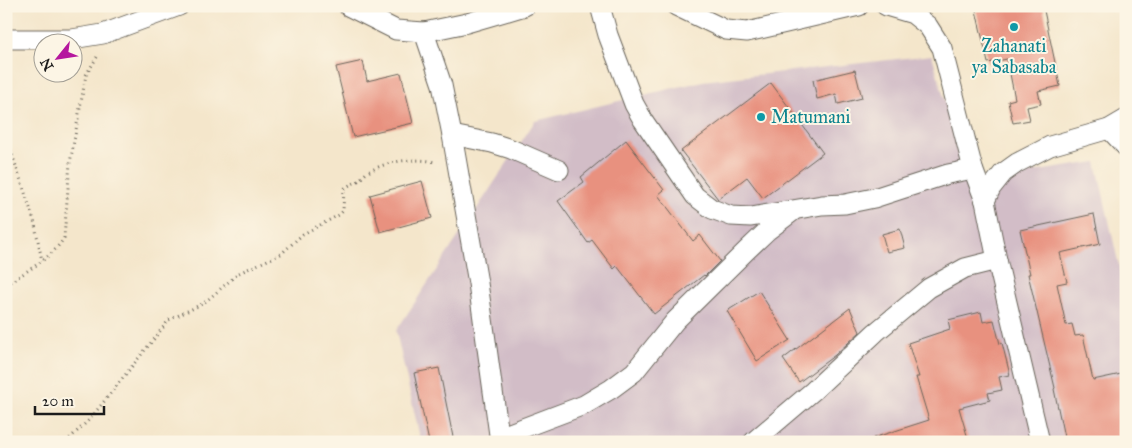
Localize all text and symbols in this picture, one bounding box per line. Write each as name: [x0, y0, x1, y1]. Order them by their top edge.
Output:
marker: Zahanati ya Sabasaba: [1008, 21, 1020, 33]
north arrow: [32, 32, 82, 82]
place label: Zahanati ya Sabasaba: [972, 35, 1057, 78]
text: N: [37, 55, 58, 74]
place label: Matumani: [771, 106, 851, 128]
marker: Matumani: [755, 111, 767, 123]
scale bar: [35, 383, 104, 415]
text: 20 m: [42, 392, 74, 410]

